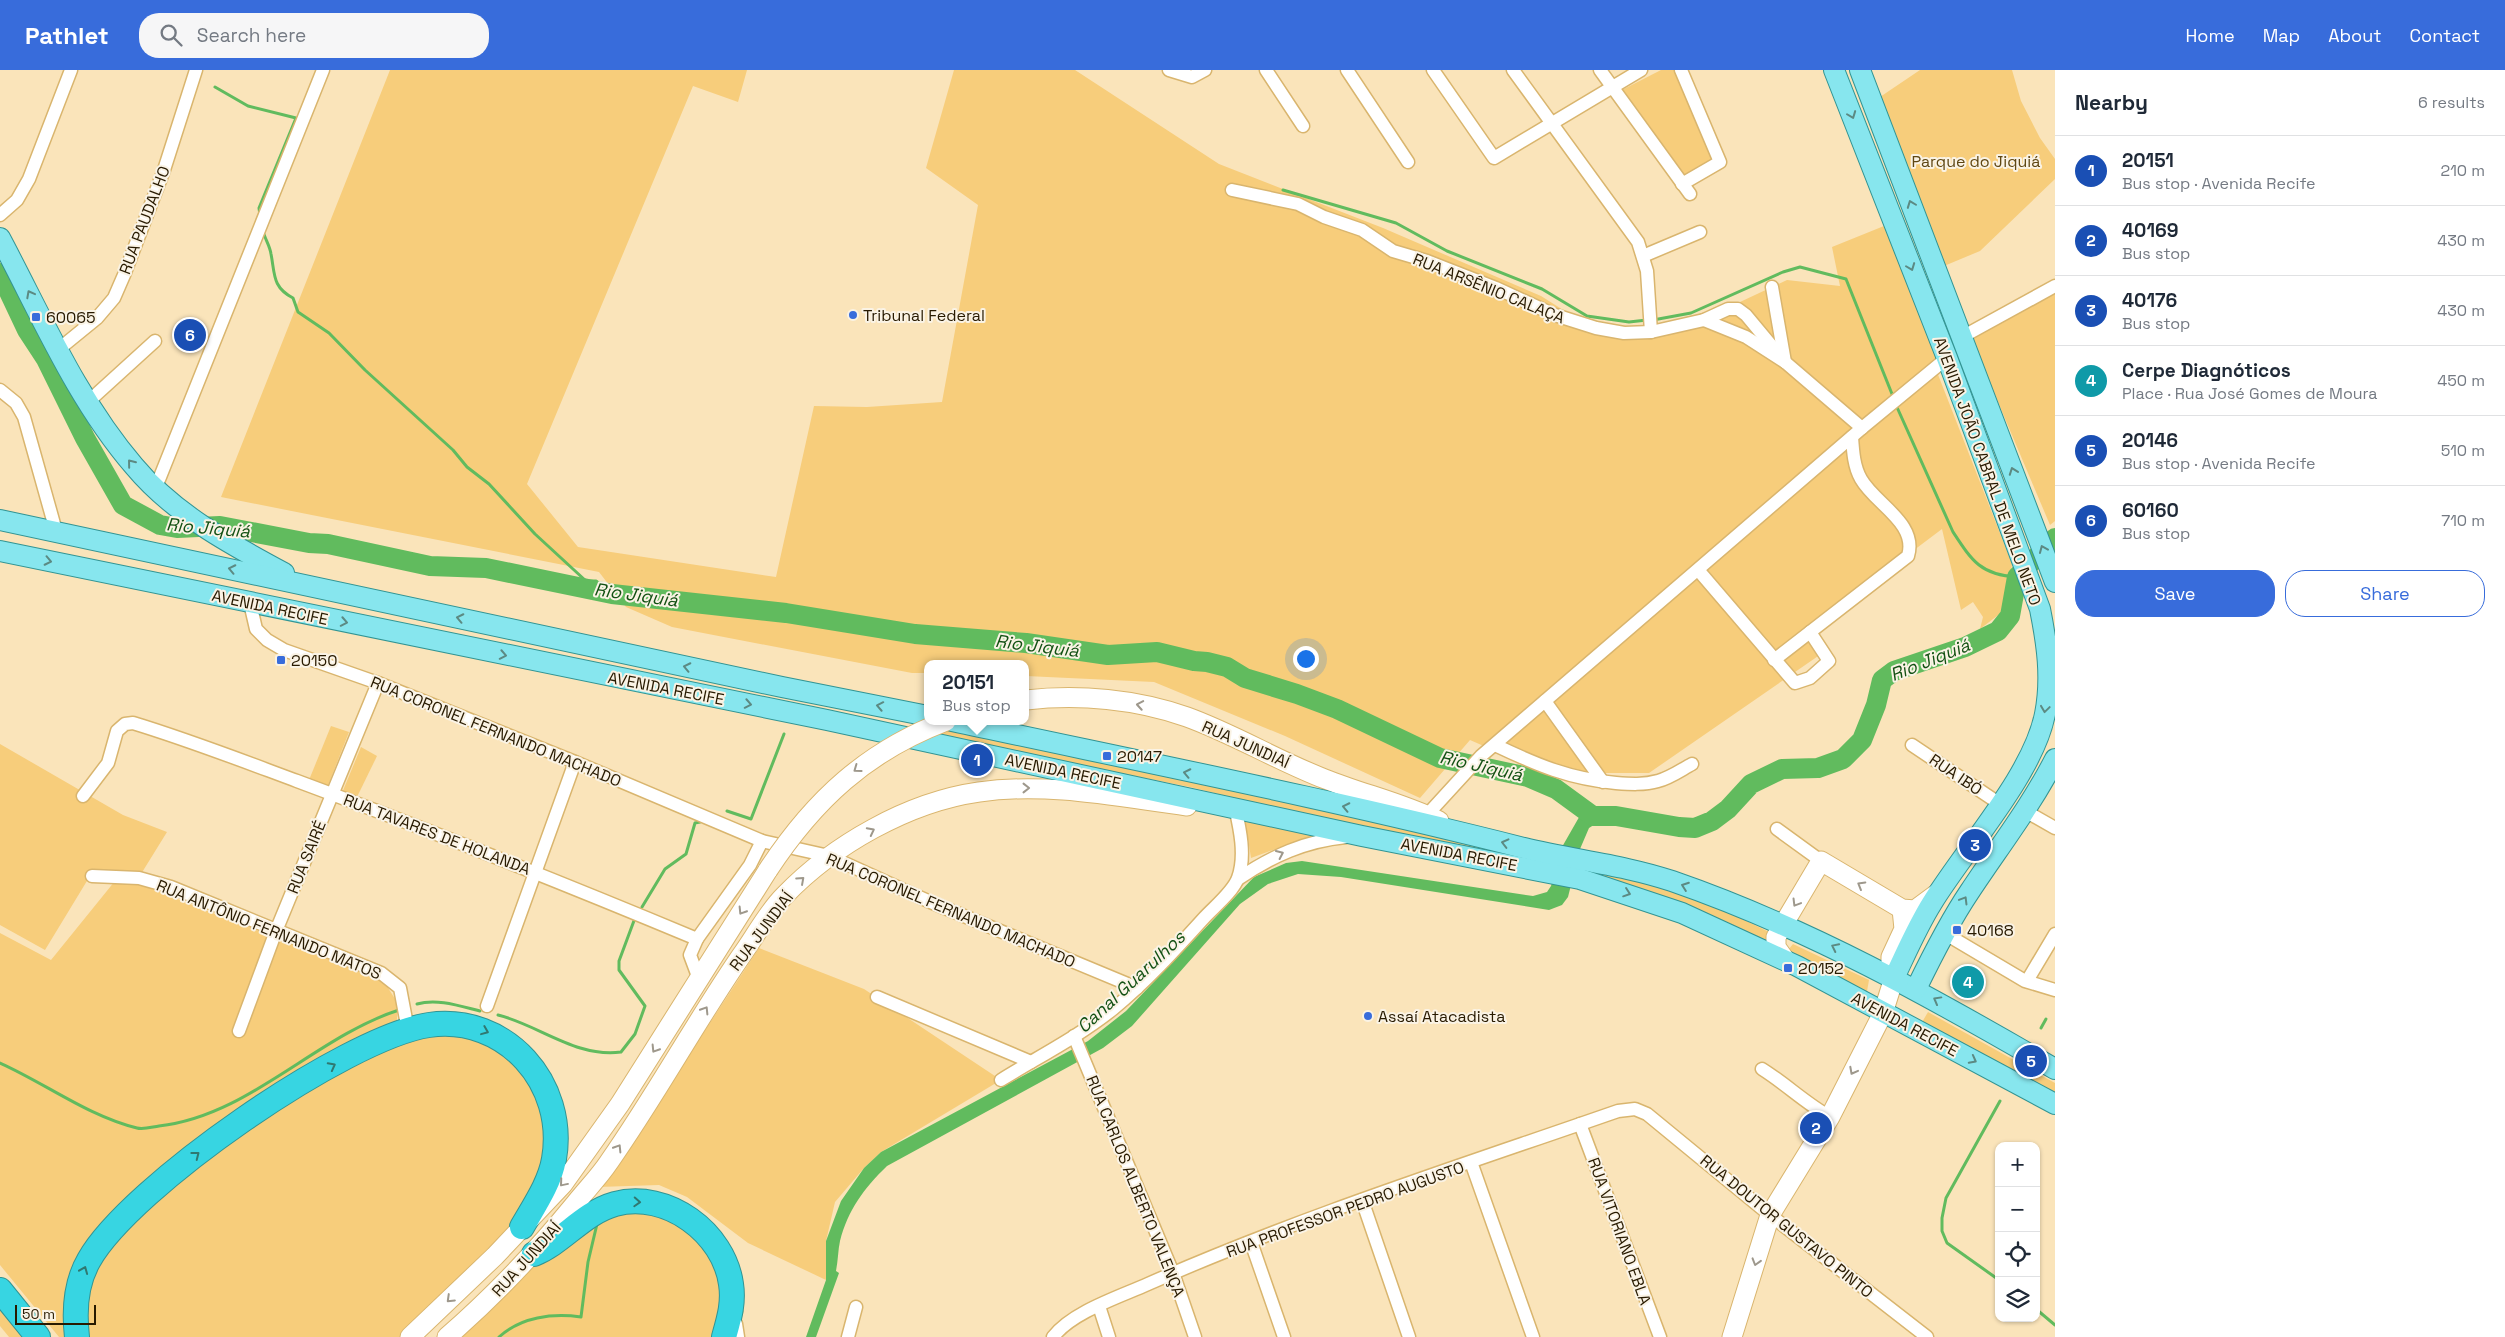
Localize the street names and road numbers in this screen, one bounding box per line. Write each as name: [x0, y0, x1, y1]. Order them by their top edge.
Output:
street label: RUA PAUDALHO: [114, 163, 175, 277]
street label: RUA ARSÊNIO CALAÇA: [1410, 248, 1568, 329]
street label: AVENIDA JOÃO CABRAL DE MELO NETO: [1929, 334, 2046, 608]
street label: AVENIDA RECIFE: [210, 585, 330, 630]
street label: AVENIDA RECIFE: [606, 667, 726, 710]
street label: RUA CORONEL FERNANDO MACHADO: [367, 671, 624, 792]
street label: RUA JUNDIAÍ: [1199, 716, 1293, 773]
street label: AVENIDA RECIFE: [1003, 749, 1123, 794]
street label: RUA IBÓ: [1925, 749, 1986, 800]
street label: RUA TAVARES DE HOLANDA: [340, 789, 533, 880]
street label: RUA SAIRÉ: [282, 817, 331, 897]
street label: AVENIDA RECIFE: [1399, 833, 1519, 876]
street label: RUA CORONEL FERNANDO MACHADO: [823, 848, 1079, 973]
street label: RUA ANTÔNIO FERNANDO MATOS: [153, 875, 384, 984]
street label: RUA JUNDIAÍ: [725, 887, 798, 975]
street label: AVENIDA RECIFE: [1848, 987, 1962, 1061]
street label: RUA CARLOS ALBERTO VALENÇA: [1081, 1072, 1190, 1300]
street label: RUA DOUTOR GUSTAVO PINTO: [1696, 1150, 1877, 1303]
street label: RUA VITORIANO EBLA: [1583, 1154, 1656, 1308]
street label: RUA PROFESSOR PEDRO AUGUSTO: [1223, 1157, 1467, 1262]
street label: RUA JUNDIAÍ: [487, 1217, 566, 1301]

